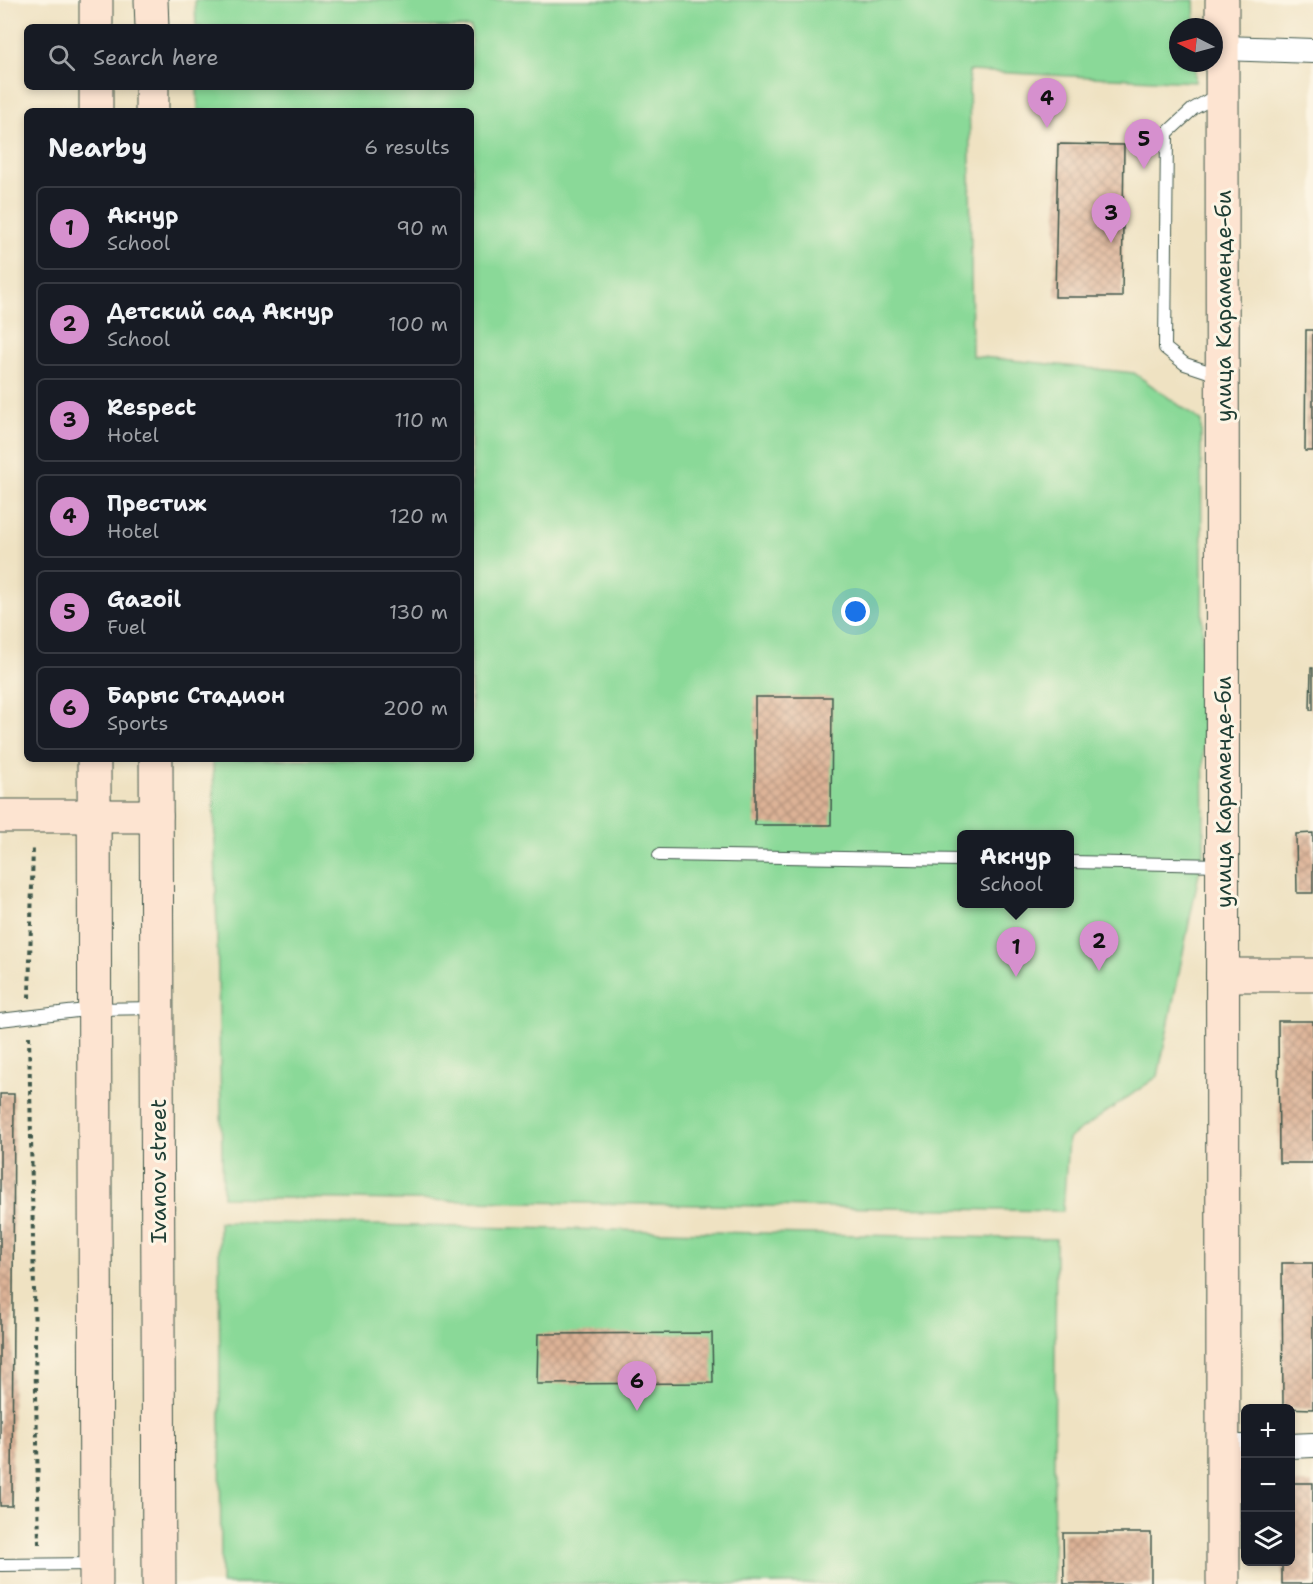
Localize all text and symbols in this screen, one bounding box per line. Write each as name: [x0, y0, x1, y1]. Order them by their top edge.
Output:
north arrow: [1169, 18, 1223, 72]
search box: [24, 24, 474, 90]
icon: search: [45, 41, 78, 74]
text: Search here: [93, 43, 219, 72]
pin: 4: [1028, 78, 1066, 128]
pin: 5: [1124, 120, 1164, 169]
text: Nearby: [48, 130, 147, 165]
text: 6 results: [364, 134, 450, 160]
street label: улица Караменде-би: [1209, 190, 1238, 422]
pin: 3: [1092, 194, 1130, 243]
text: Акнур: [107, 201, 178, 230]
text: 1: [65, 215, 74, 241]
text: 90 m: [396, 215, 448, 241]
text: School: [107, 230, 170, 256]
text: Детский сад Акнур: [107, 297, 334, 326]
text: 2: [63, 311, 77, 337]
text: 100 m: [388, 311, 448, 337]
text: School: [107, 326, 170, 352]
text: Respect: [107, 393, 196, 422]
text: 3: [63, 407, 77, 433]
text: 110 m: [394, 407, 448, 433]
text: Hotel: [107, 422, 159, 448]
text: Престиж: [107, 489, 207, 518]
text: 4: [63, 503, 77, 529]
text: 120 m: [389, 503, 448, 529]
text: Hotel: [107, 518, 159, 544]
text: Gazoil: [107, 585, 181, 614]
your location: [841, 597, 870, 626]
text: 5: [63, 599, 76, 625]
text: 130 m: [389, 599, 448, 625]
text: Fuel: [107, 614, 146, 640]
street label: улица Караменде-би: [1209, 676, 1238, 908]
text: Барыс Стадион: [107, 681, 285, 710]
text: 6: [63, 695, 77, 721]
text: 200 m: [383, 695, 448, 721]
text: Sports: [107, 710, 168, 736]
popup: [957, 830, 1074, 908]
text: Акнур: [980, 842, 1051, 871]
text: School: [980, 871, 1043, 897]
pin: 2: [1080, 922, 1118, 971]
pin: 1: [996, 928, 1036, 977]
street label: Ivanov street: [144, 1099, 173, 1243]
pin: 6: [618, 1362, 656, 1411]
map controls: [1241, 1404, 1295, 1566]
button: +: [1241, 1404, 1295, 1458]
button: −: [1241, 1458, 1295, 1512]
button: layers: [1241, 1512, 1295, 1566]

